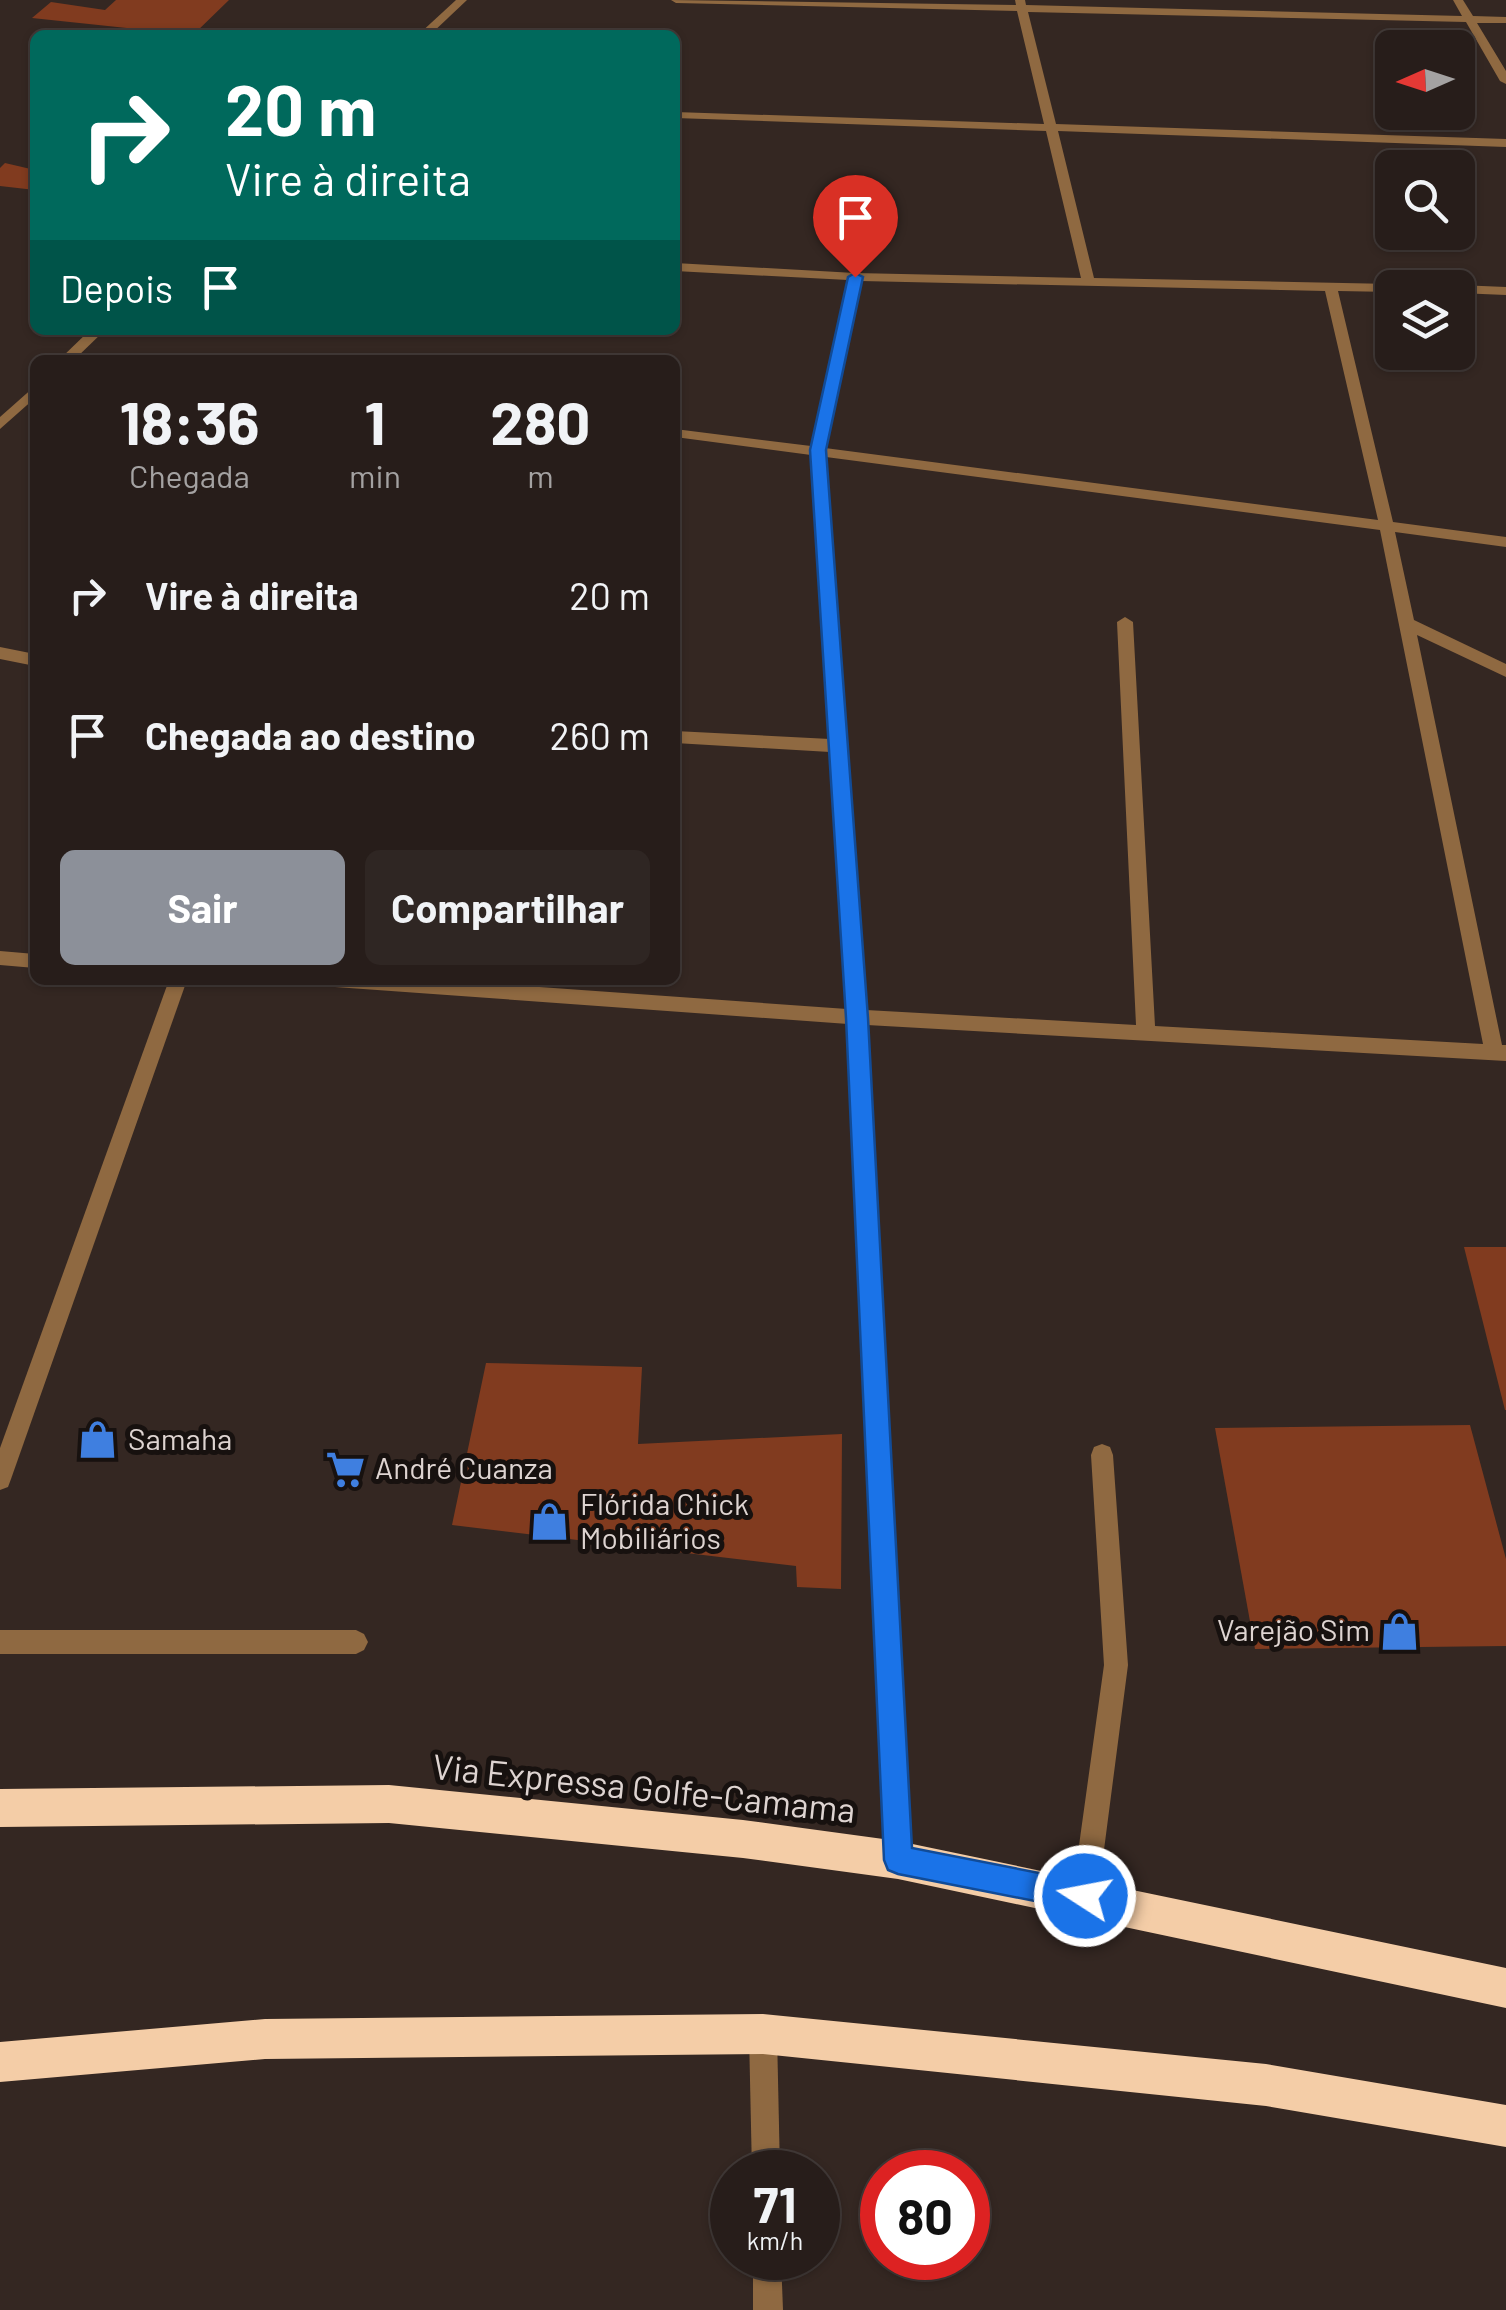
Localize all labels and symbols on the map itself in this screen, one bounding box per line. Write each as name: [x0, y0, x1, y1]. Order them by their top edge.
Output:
north arrow: [1375, 30, 1475, 130]
pin: [813, 175, 898, 278]
shop icon: Samaha: [77, 1419, 119, 1461]
place label: Samaha: [128, 1420, 232, 1456]
supermarket icon: André Cuanza: [324, 1448, 366, 1490]
place label: André Cuanza: [375, 1449, 553, 1485]
place label: Flórida Chick Mobiliários: [580, 1485, 749, 1555]
shop icon: Flórida Chick Mobiliários: [529, 1501, 571, 1543]
shop icon: Varejão Sim: [1379, 1610, 1421, 1652]
place label: Varejão Sim: [1217, 1611, 1370, 1647]
street label: Via Expressa Golfe-Camama: [431, 1744, 858, 1830]
position arrow: [1033, 1844, 1137, 1948]
speed limit sign: 80: [860, 2150, 990, 2280]

